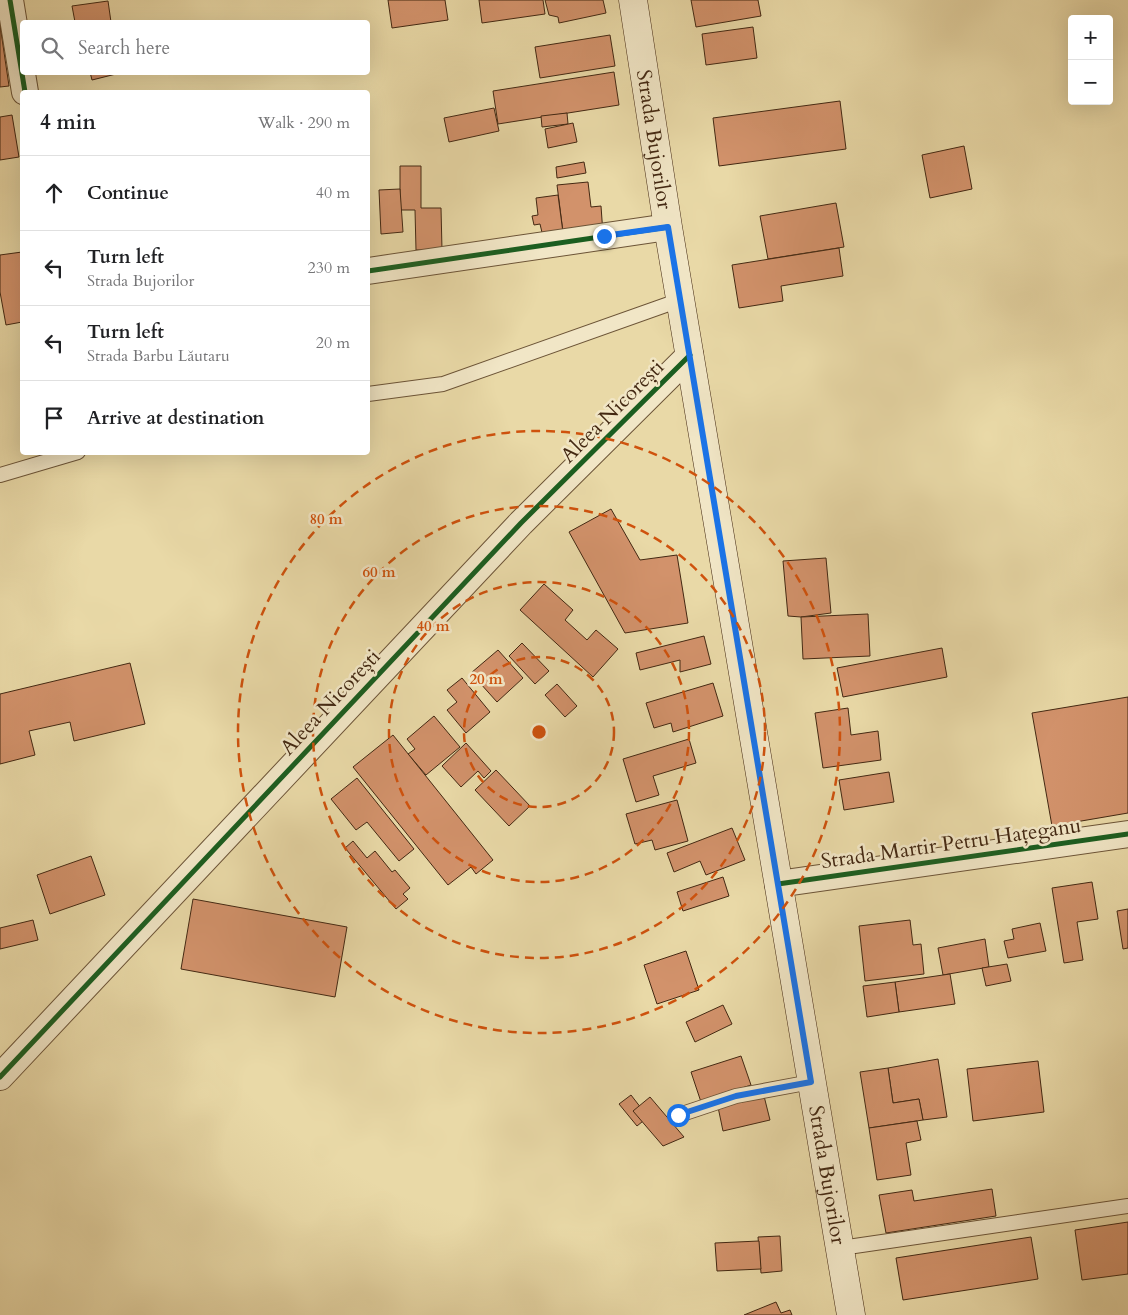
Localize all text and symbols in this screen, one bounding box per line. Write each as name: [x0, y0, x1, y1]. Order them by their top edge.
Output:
map controls: [1068, 15, 1113, 105]
button: +: [1068, 15, 1113, 60]
search box: [20, 20, 370, 75]
icon: search: [38, 34, 66, 62]
text: Search here: [78, 35, 170, 61]
button: −: [1068, 60, 1113, 105]
street label: Strada Bujorilor: [629, 68, 679, 212]
text: 4 min: [40, 108, 96, 137]
text: Walk · 290 m: [258, 112, 350, 134]
icon: ahead: [40, 179, 68, 207]
text: Continue: [87, 180, 169, 206]
text: 40 m: [316, 182, 350, 204]
route end: [593, 225, 616, 248]
text: Turn left: [87, 244, 164, 270]
icon: left: [40, 254, 68, 282]
text: 230 m: [308, 257, 350, 279]
text: Strada Bujorilor: [87, 270, 194, 292]
text: Turn left: [87, 319, 164, 345]
icon: left: [40, 329, 68, 357]
text: 20 m: [316, 332, 350, 354]
text: Strada Barbu Lăutaru: [87, 345, 230, 367]
street label: Aleea Nicorești: [554, 353, 671, 470]
icon: arrive: [40, 404, 68, 432]
text: Arrive at destination: [87, 405, 264, 431]
text: 80 m: [309, 509, 343, 529]
text: 60 m: [362, 562, 396, 582]
text: 40 m: [416, 616, 450, 636]
street label: Aleea Nicorești: [274, 643, 387, 762]
text: 20 m: [469, 669, 503, 689]
centre of rings: [530, 723, 548, 741]
street label: Strada Martir Petru Hațeganu: [819, 811, 1083, 876]
street label: Strada Bujorilor: [801, 1103, 853, 1247]
route start: [667, 1104, 690, 1127]

